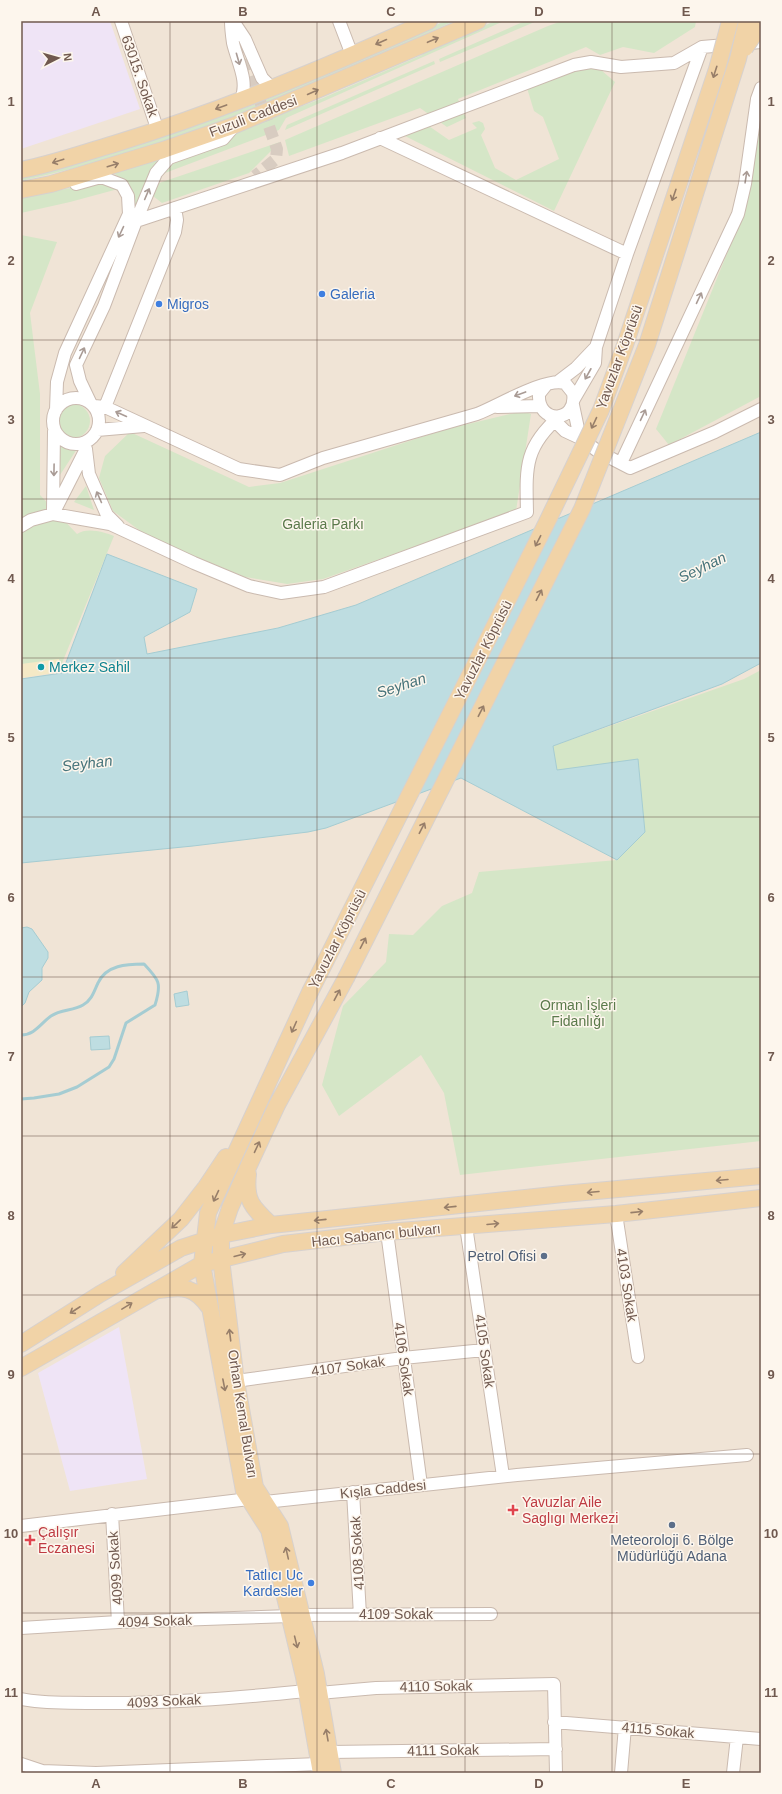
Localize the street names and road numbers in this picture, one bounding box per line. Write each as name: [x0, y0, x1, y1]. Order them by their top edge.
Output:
street label: 63015. Sokak: [118, 33, 162, 120]
street label: Fuzuli Caddesi: [207, 92, 299, 140]
street label: Yavuzlar Köprüsü: [593, 303, 645, 411]
street label: Yavuzlar Köprüsü: [451, 598, 515, 702]
street label: Yavuzlar Köprüsü: [305, 887, 369, 991]
street label: Hacı Sabancı bulvarı: [311, 1220, 441, 1250]
street label: 4103 Sokak: [613, 1247, 641, 1324]
street label: 4105 Sokak: [472, 1313, 498, 1390]
street label: 4106 Sokak: [391, 1321, 417, 1398]
street label: Orhan Kemal Bulvarı: [225, 1349, 261, 1479]
street label: 4107 Sokak: [310, 1353, 387, 1379]
street label: Kışla Caddesi: [339, 1477, 427, 1501]
street label: 4108 Sokak: [347, 1515, 367, 1590]
street label: 4099 Sokak: [104, 1530, 126, 1605]
street label: 4109 Sokak: [359, 1606, 434, 1622]
street label: 4094 Sokak: [118, 1612, 193, 1630]
street label: 4110 Sokak: [399, 1677, 474, 1695]
street label: 4093 Sokak: [127, 1691, 202, 1711]
street label: 4115 Sokak: [621, 1719, 696, 1741]
street label: 4111 Sokak: [407, 1741, 480, 1759]

